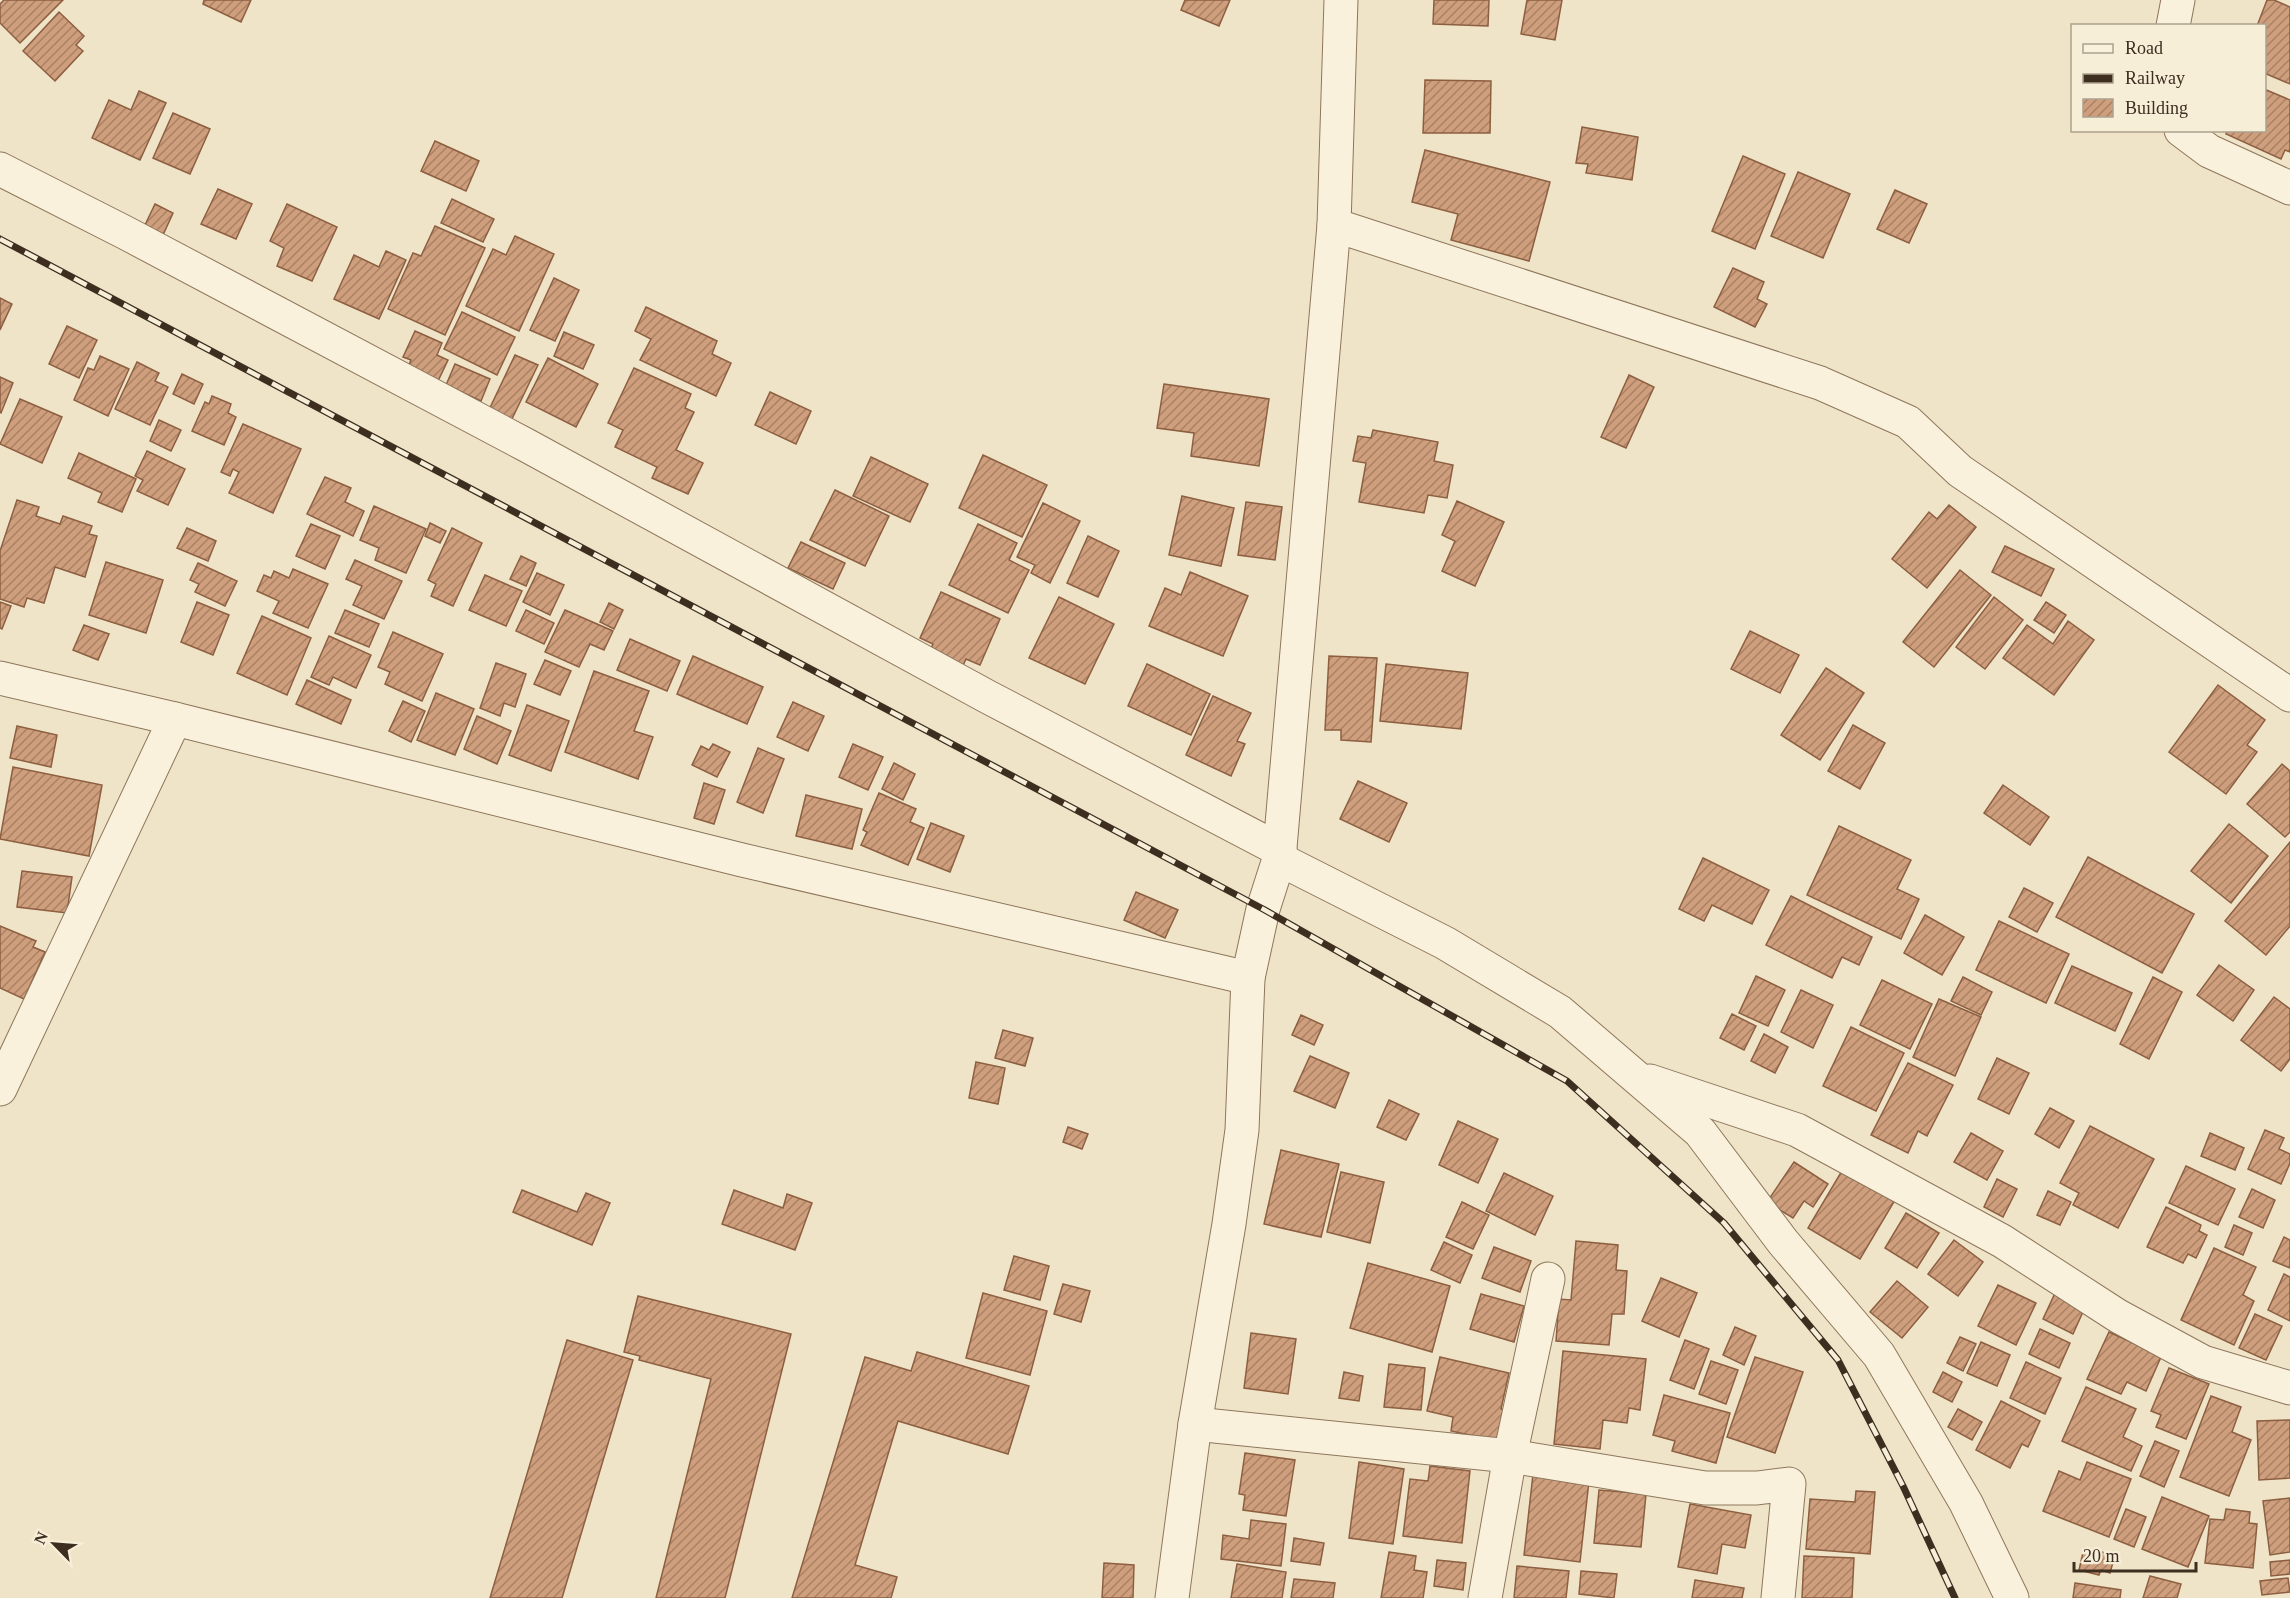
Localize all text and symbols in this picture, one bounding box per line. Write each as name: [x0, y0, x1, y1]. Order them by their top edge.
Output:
legend: [2071, 24, 2266, 132]
text: Road: [2125, 38, 2163, 58]
text: Railway: [2125, 68, 2185, 88]
text: Building: [2125, 98, 2188, 118]
north arrow: [24, 1514, 84, 1574]
text: N: [31, 1529, 51, 1547]
scale bar: [2074, 1535, 2196, 1573]
text: 20 m: [2083, 1546, 2120, 1566]

